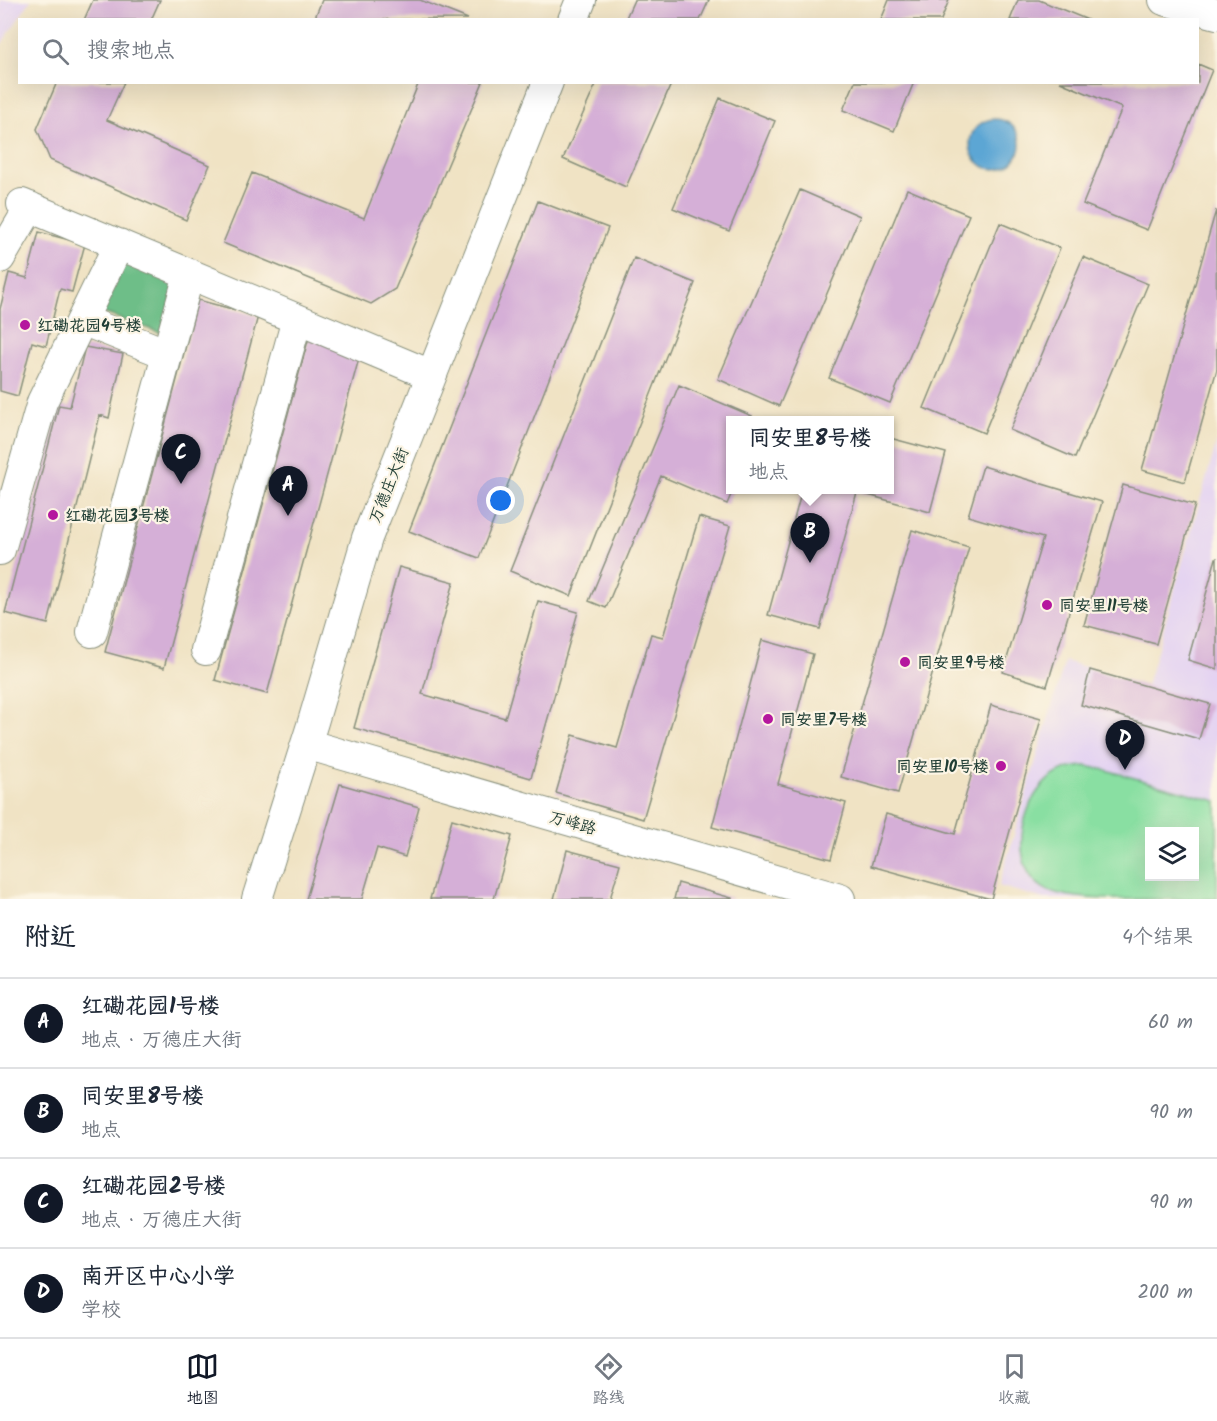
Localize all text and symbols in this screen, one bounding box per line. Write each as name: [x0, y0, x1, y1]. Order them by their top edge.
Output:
search box: [18, 18, 1199, 84]
text: 搜索地点: [87, 34, 175, 69]
icon: search: [39, 35, 72, 68]
place label: 红磡花园4号楼: [37, 314, 142, 339]
marker: 红磡花园4号楼: [18, 318, 32, 332]
popup: [726, 416, 894, 494]
text: 同安里8号楼: [749, 422, 871, 457]
pin: C: [162, 434, 201, 484]
street label: 万德庄大街: [363, 444, 416, 527]
text: 地点: [749, 457, 789, 489]
pin: A: [268, 466, 308, 516]
your location: [486, 486, 515, 515]
place label: 红磡花园3号楼: [65, 504, 170, 529]
marker: 红磡花园3号楼: [46, 508, 60, 522]
pin: B: [790, 514, 830, 563]
place label: 同安里11号楼: [1059, 594, 1149, 619]
marker: 同安里11号楼: [1040, 598, 1054, 612]
place label: 同安里9号楼: [917, 651, 1005, 676]
marker: 同安里9号楼: [898, 655, 912, 669]
place label: 同安里7号楼: [780, 708, 868, 733]
marker: 同安里7号楼: [761, 712, 775, 726]
pin: D: [1106, 720, 1144, 770]
place label: 同安里10号楼: [896, 755, 989, 780]
marker: 同安里10号楼: [994, 759, 1008, 773]
street label: 万峰路: [546, 805, 599, 842]
map controls: [1145, 827, 1199, 881]
button: layers: [1145, 827, 1199, 881]
text: 附近: [24, 917, 76, 959]
text: 4个结果: [1122, 922, 1193, 954]
text: 红磡花园1号楼: [81, 990, 220, 1025]
text: A: [37, 1007, 50, 1039]
text: 60 m: [1148, 1007, 1193, 1039]
text: 地点 · 万德庄大街: [81, 1025, 242, 1057]
text: 同安里8号楼: [81, 1080, 204, 1115]
text: B: [37, 1097, 50, 1129]
text: 90 m: [1149, 1097, 1193, 1129]
text: 地点: [81, 1115, 121, 1147]
text: 红磡花园2号楼: [81, 1170, 226, 1205]
text: C: [37, 1187, 50, 1219]
text: 90 m: [1149, 1187, 1193, 1219]
text: 地点 · 万德庄大街: [81, 1205, 242, 1237]
text: 南开区中心小学: [81, 1260, 235, 1295]
text: D: [37, 1277, 50, 1309]
text: 200 m: [1137, 1277, 1193, 1309]
text: 学校: [81, 1295, 121, 1327]
tab: 地图: [186, 1350, 219, 1411]
tab: 路线: [592, 1350, 625, 1411]
tab: 收藏: [998, 1350, 1031, 1411]

